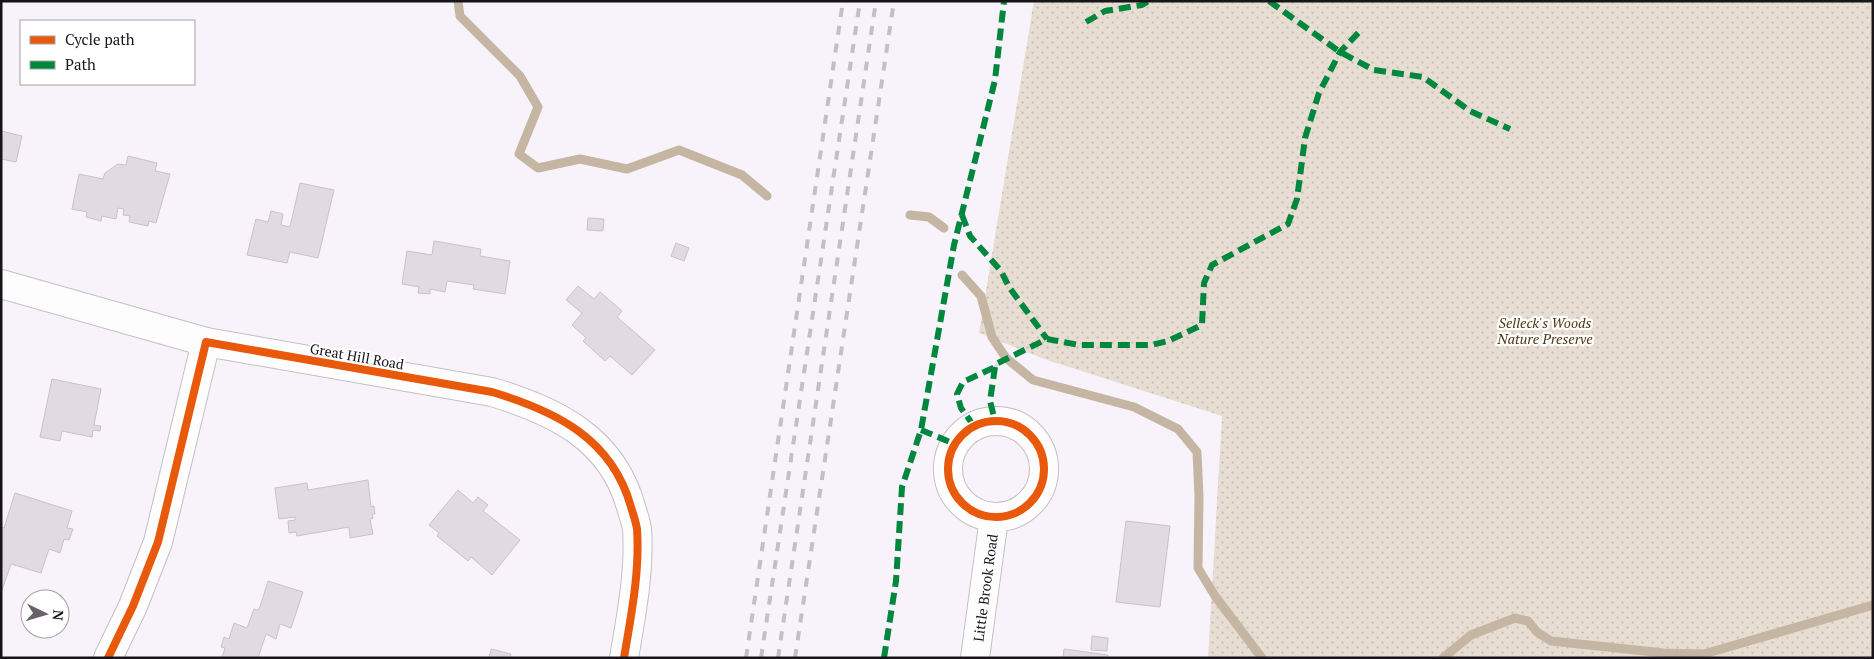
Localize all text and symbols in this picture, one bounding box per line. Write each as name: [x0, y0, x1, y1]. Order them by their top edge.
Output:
legend: [20, 20, 195, 85]
text: Cycle path: [65, 29, 135, 49]
text: Path: [65, 54, 96, 74]
park label: Selleck's Woods Nature Preserve: [1496, 313, 1593, 348]
street label: Great Hill Road: [308, 338, 406, 374]
street label: Little Brook Road: [968, 532, 1001, 643]
north arrow: [20, 589, 70, 639]
text: N: [48, 609, 68, 622]

